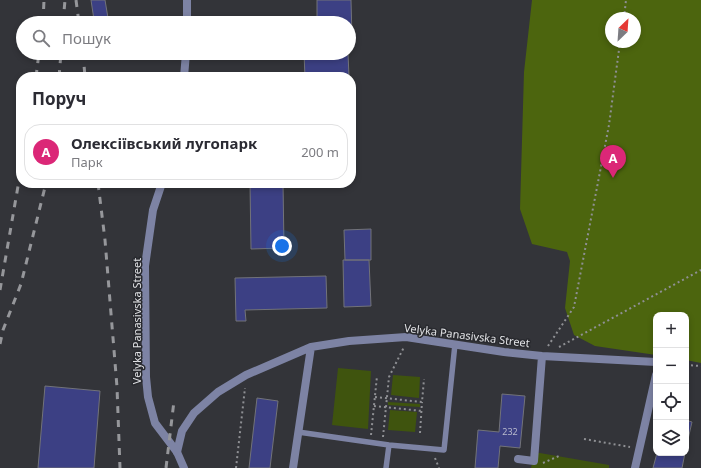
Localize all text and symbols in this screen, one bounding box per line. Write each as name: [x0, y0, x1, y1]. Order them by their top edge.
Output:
north arrow: [605, 12, 641, 48]
search box: [16, 16, 356, 60]
icon: search: [30, 27, 52, 49]
text: Пошук: [62, 28, 111, 48]
text: Поруч: [32, 87, 86, 110]
text: Олексіївський лугопарк: [71, 133, 257, 153]
text: A: [42, 143, 51, 161]
text: 200 m: [301, 143, 339, 161]
pin: A: [600, 145, 626, 178]
text: Парк: [71, 153, 103, 171]
your location: [272, 236, 292, 256]
street label: Velyka Panasivska Street: [129, 258, 144, 384]
map controls: [653, 312, 689, 456]
button: +: [653, 312, 689, 348]
street label: Velyka Panasivska Street: [403, 320, 531, 350]
button: −: [653, 348, 689, 384]
button: locate: [653, 384, 689, 420]
button: layers: [653, 420, 689, 456]
house number: 232: [502, 425, 518, 438]

